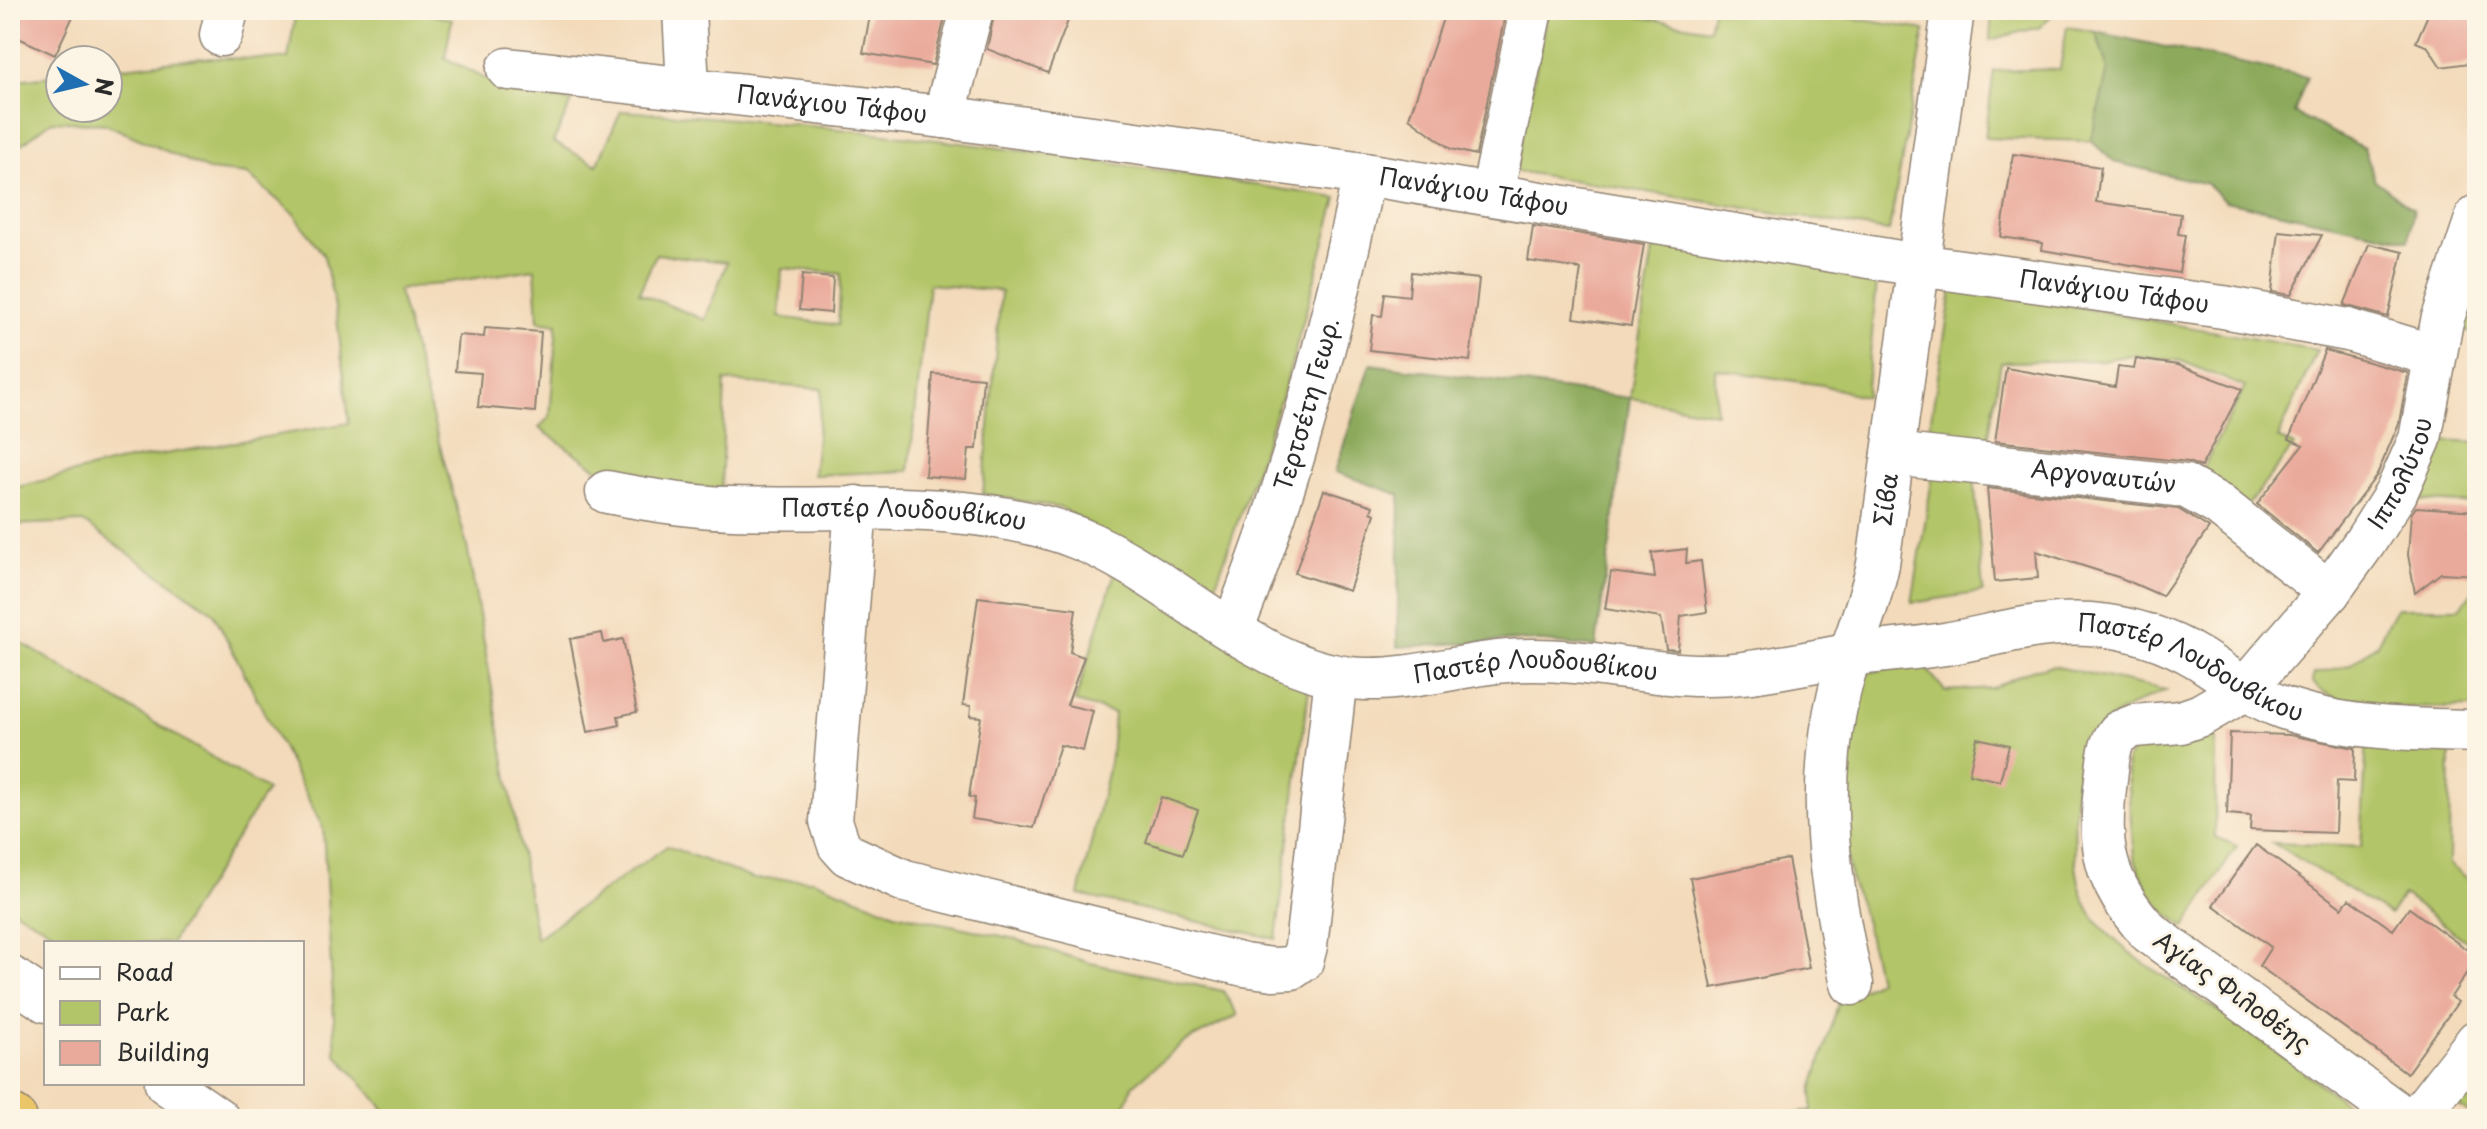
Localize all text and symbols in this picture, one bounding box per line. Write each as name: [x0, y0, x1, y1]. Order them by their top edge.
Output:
north arrow: [44, 44, 124, 124]
street label: Πανάγιου Τάφου: [735, 74, 929, 131]
text: N: [88, 76, 123, 98]
street label: Πανάγιου Τάφου: [1377, 157, 1572, 223]
street label: Πανάγιου Τάφου: [2017, 259, 2212, 321]
street label: Τερτσέτη Γεωρ.: [1264, 313, 1347, 495]
street label: Ιππολύτου: [2357, 414, 2440, 536]
street label: Αργοναυτών: [2029, 449, 2178, 501]
street label: Σίβα: [1863, 470, 1906, 528]
street label: Παστέρ Λουδουβίκου: [780, 488, 1030, 538]
street label: Παστέρ Λουδουβίκου: [2076, 603, 2308, 729]
street label: Παστέρ Λουδουβίκου: [1410, 640, 1660, 691]
street label: Αγίας Φιλοθέης: [2147, 921, 2319, 1060]
legend: [44, 941, 304, 1085]
text: Road: [116, 953, 174, 989]
text: Park: [116, 993, 170, 1029]
text: Building: [116, 1033, 210, 1069]

